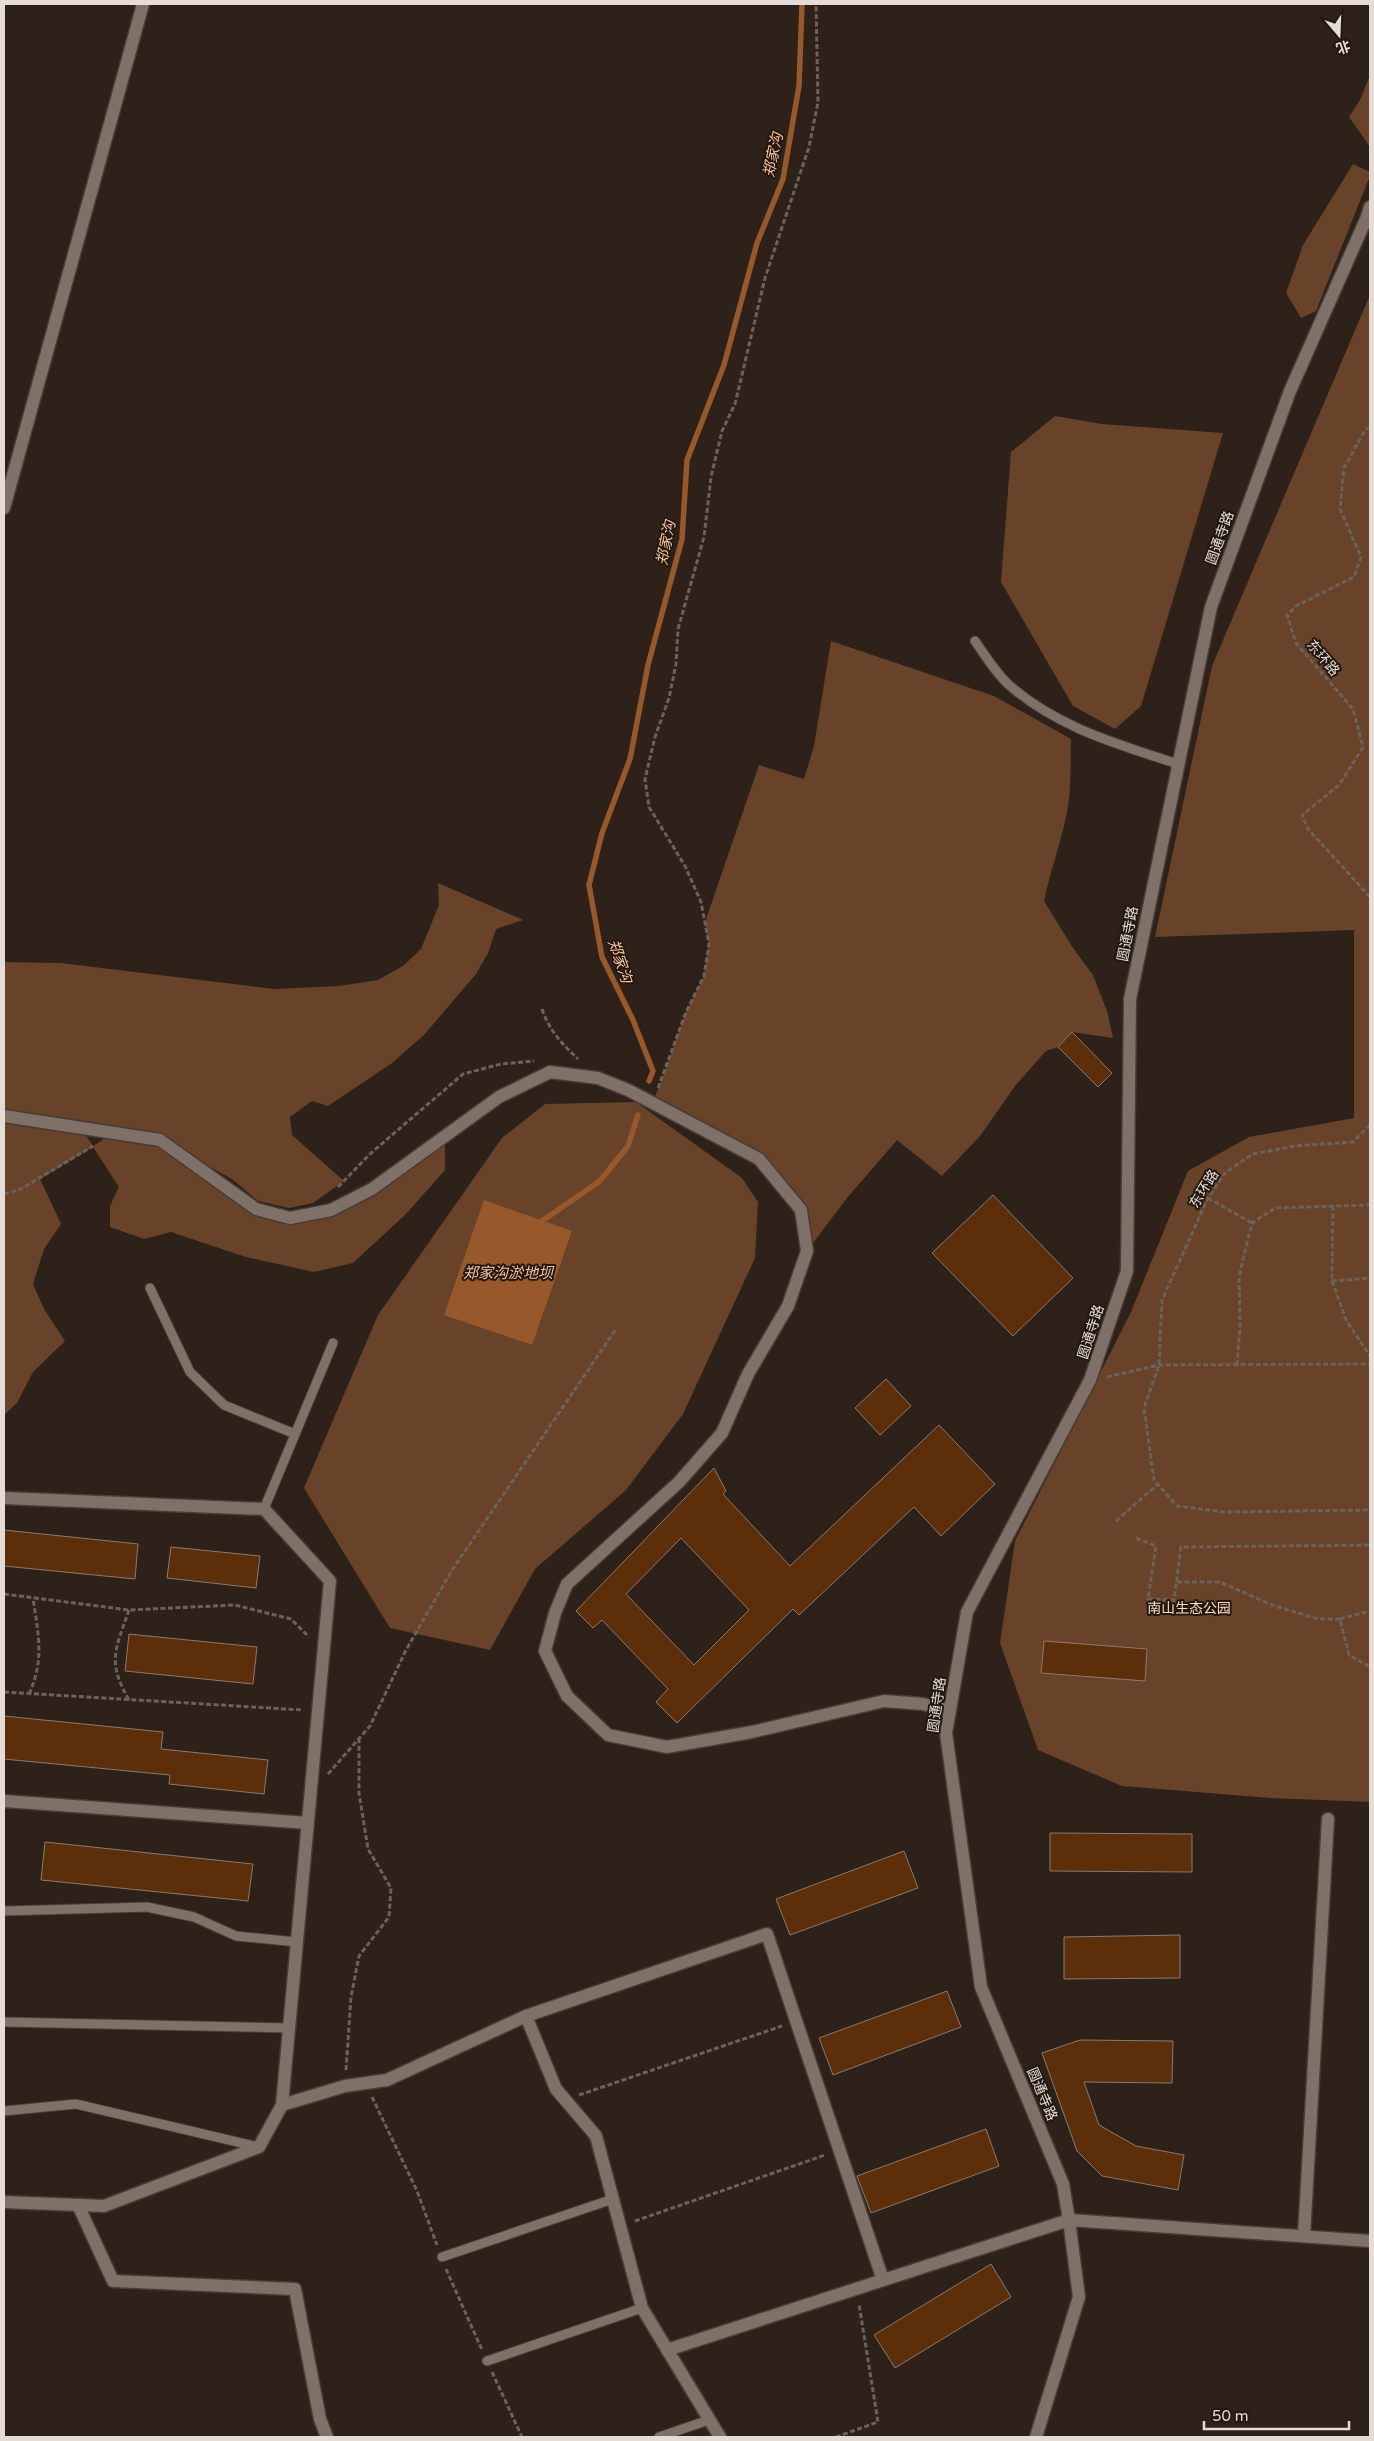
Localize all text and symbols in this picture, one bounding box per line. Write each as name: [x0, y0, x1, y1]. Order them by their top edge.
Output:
north arrow: [1314, 10, 1364, 60]
text: 北: [1334, 37, 1352, 57]
water label: 郑家沟: [760, 129, 787, 179]
street label: 圆通寺路: [1202, 509, 1238, 567]
water label: 郑家沟: [653, 517, 680, 567]
street label: 东环路: [1303, 636, 1343, 680]
street label: 圆通寺路: [1114, 905, 1142, 963]
water label: 郑家沟: [604, 937, 636, 987]
street label: 东环路: [1186, 1167, 1222, 1211]
water label: 郑家沟淤地坝: [463, 1264, 555, 1282]
street label: 圆通寺路: [1074, 1303, 1108, 1361]
park label: 南山生态公园: [1147, 1600, 1231, 1617]
street label: 圆通寺路: [925, 1676, 949, 1734]
street label: 圆通寺路: [1023, 2065, 1061, 2123]
scale bar: [1204, 2398, 1349, 2430]
text: 50 m: [1212, 2407, 1249, 2425]

